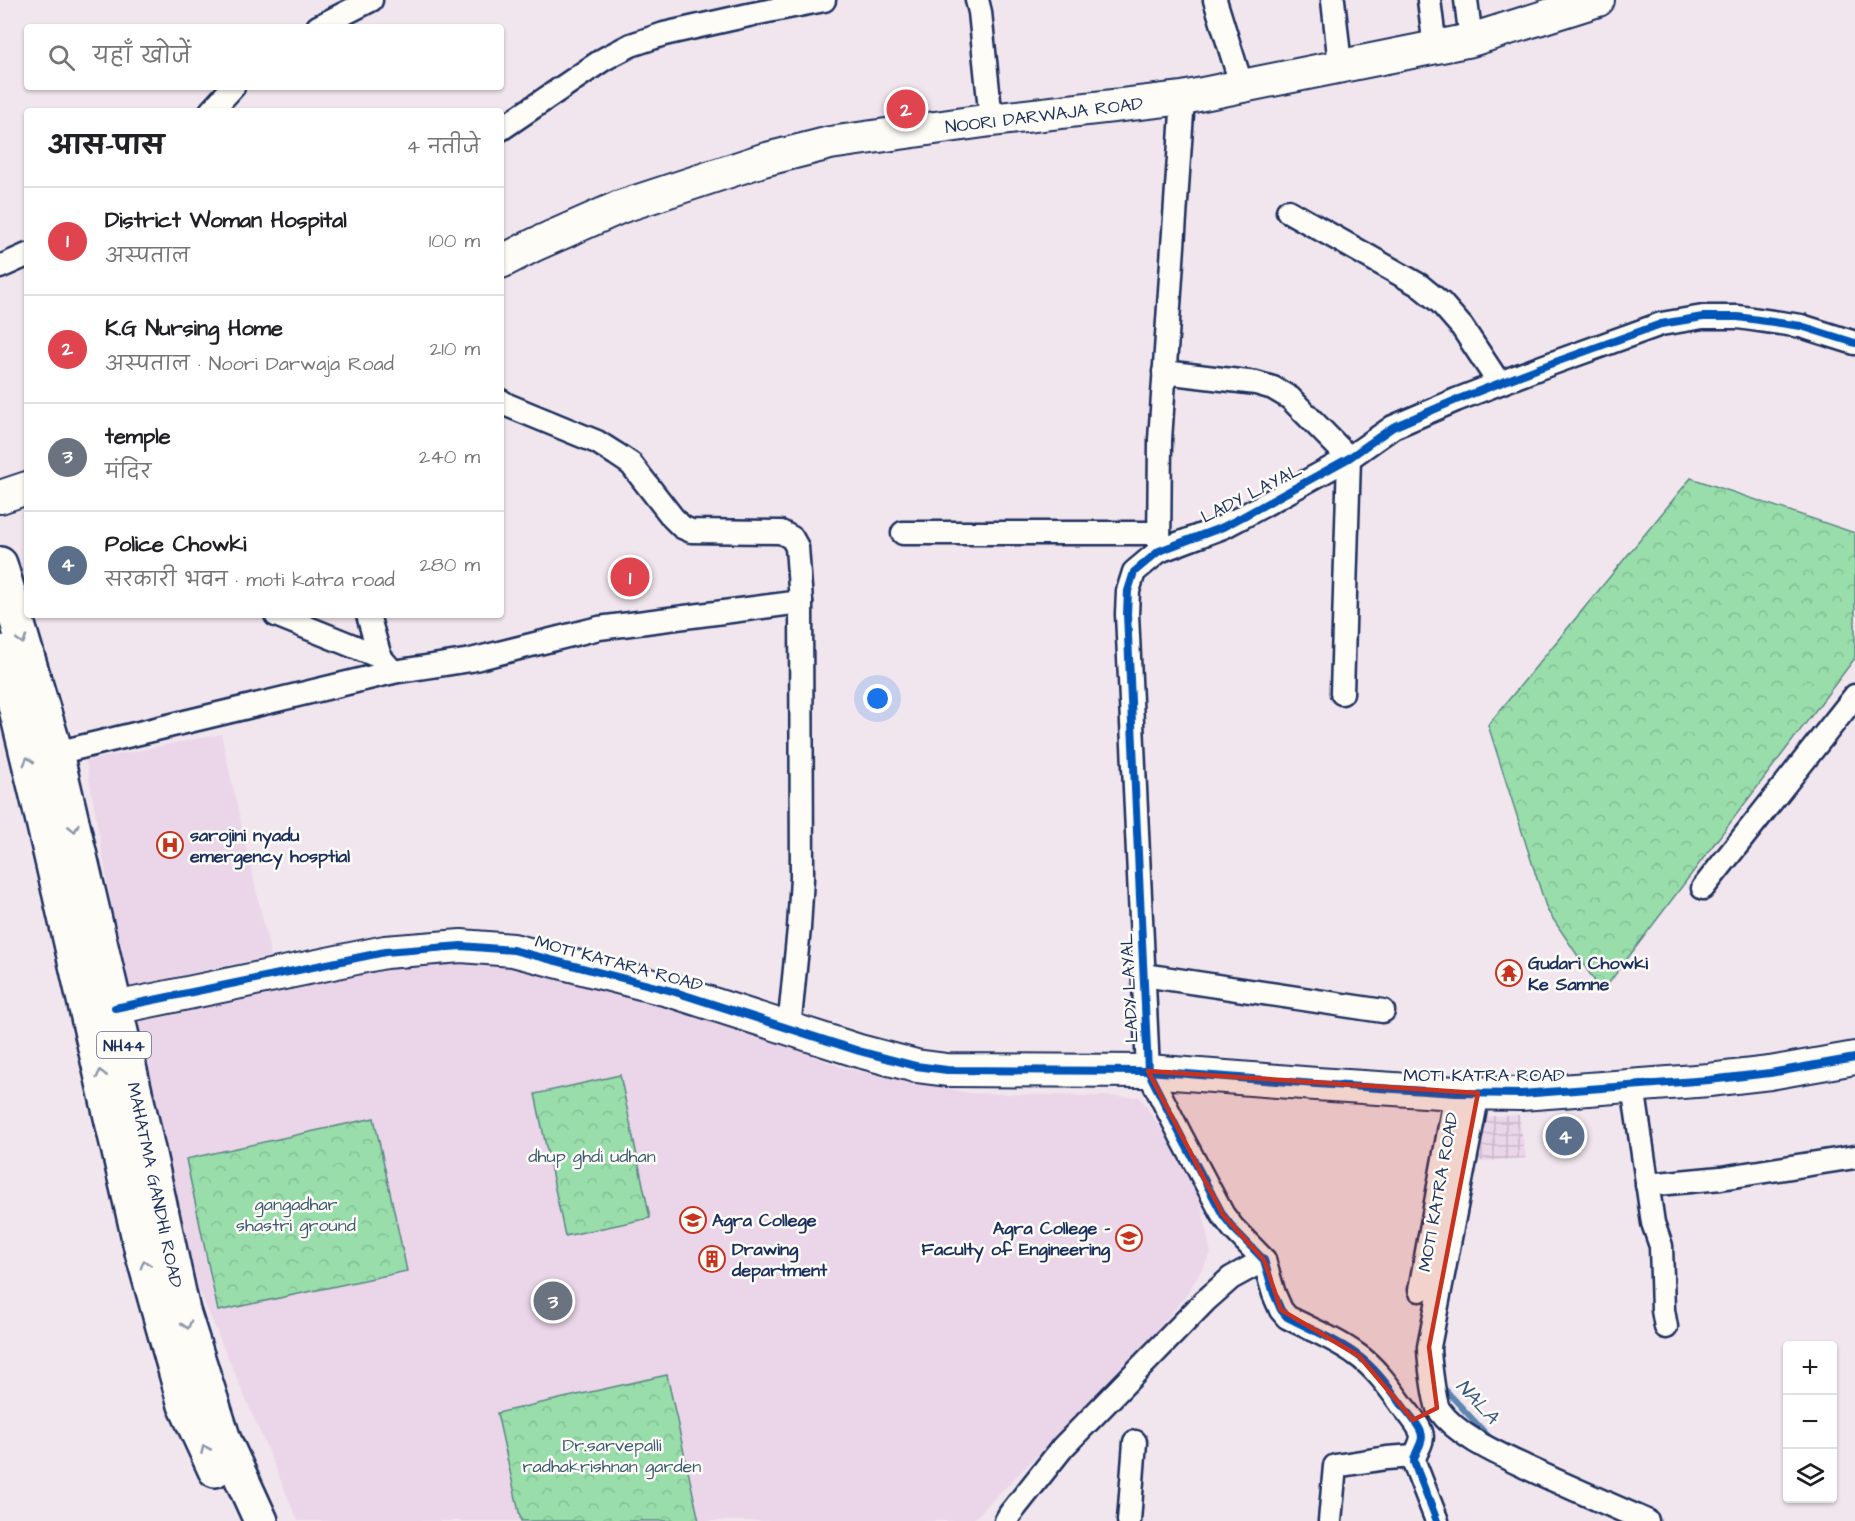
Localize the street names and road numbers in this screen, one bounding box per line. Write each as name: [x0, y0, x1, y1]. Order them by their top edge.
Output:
street label: NOORI DARWAJA ROAD: [944, 91, 1145, 140]
street label: LADY LAYAL: [1197, 457, 1306, 530]
street label: MOTI KATARA ROAD: [532, 929, 706, 998]
street label: LADY LAYAL: [1114, 932, 1145, 1044]
road number: NH44: [97, 1032, 151, 1058]
street label: MOTI KATRA ROAD: [1403, 1063, 1565, 1088]
street label: MAHATMA GANDHI ROAD: [120, 1080, 189, 1291]
street label: MOTI KATRA ROAD: [1412, 1110, 1465, 1274]

